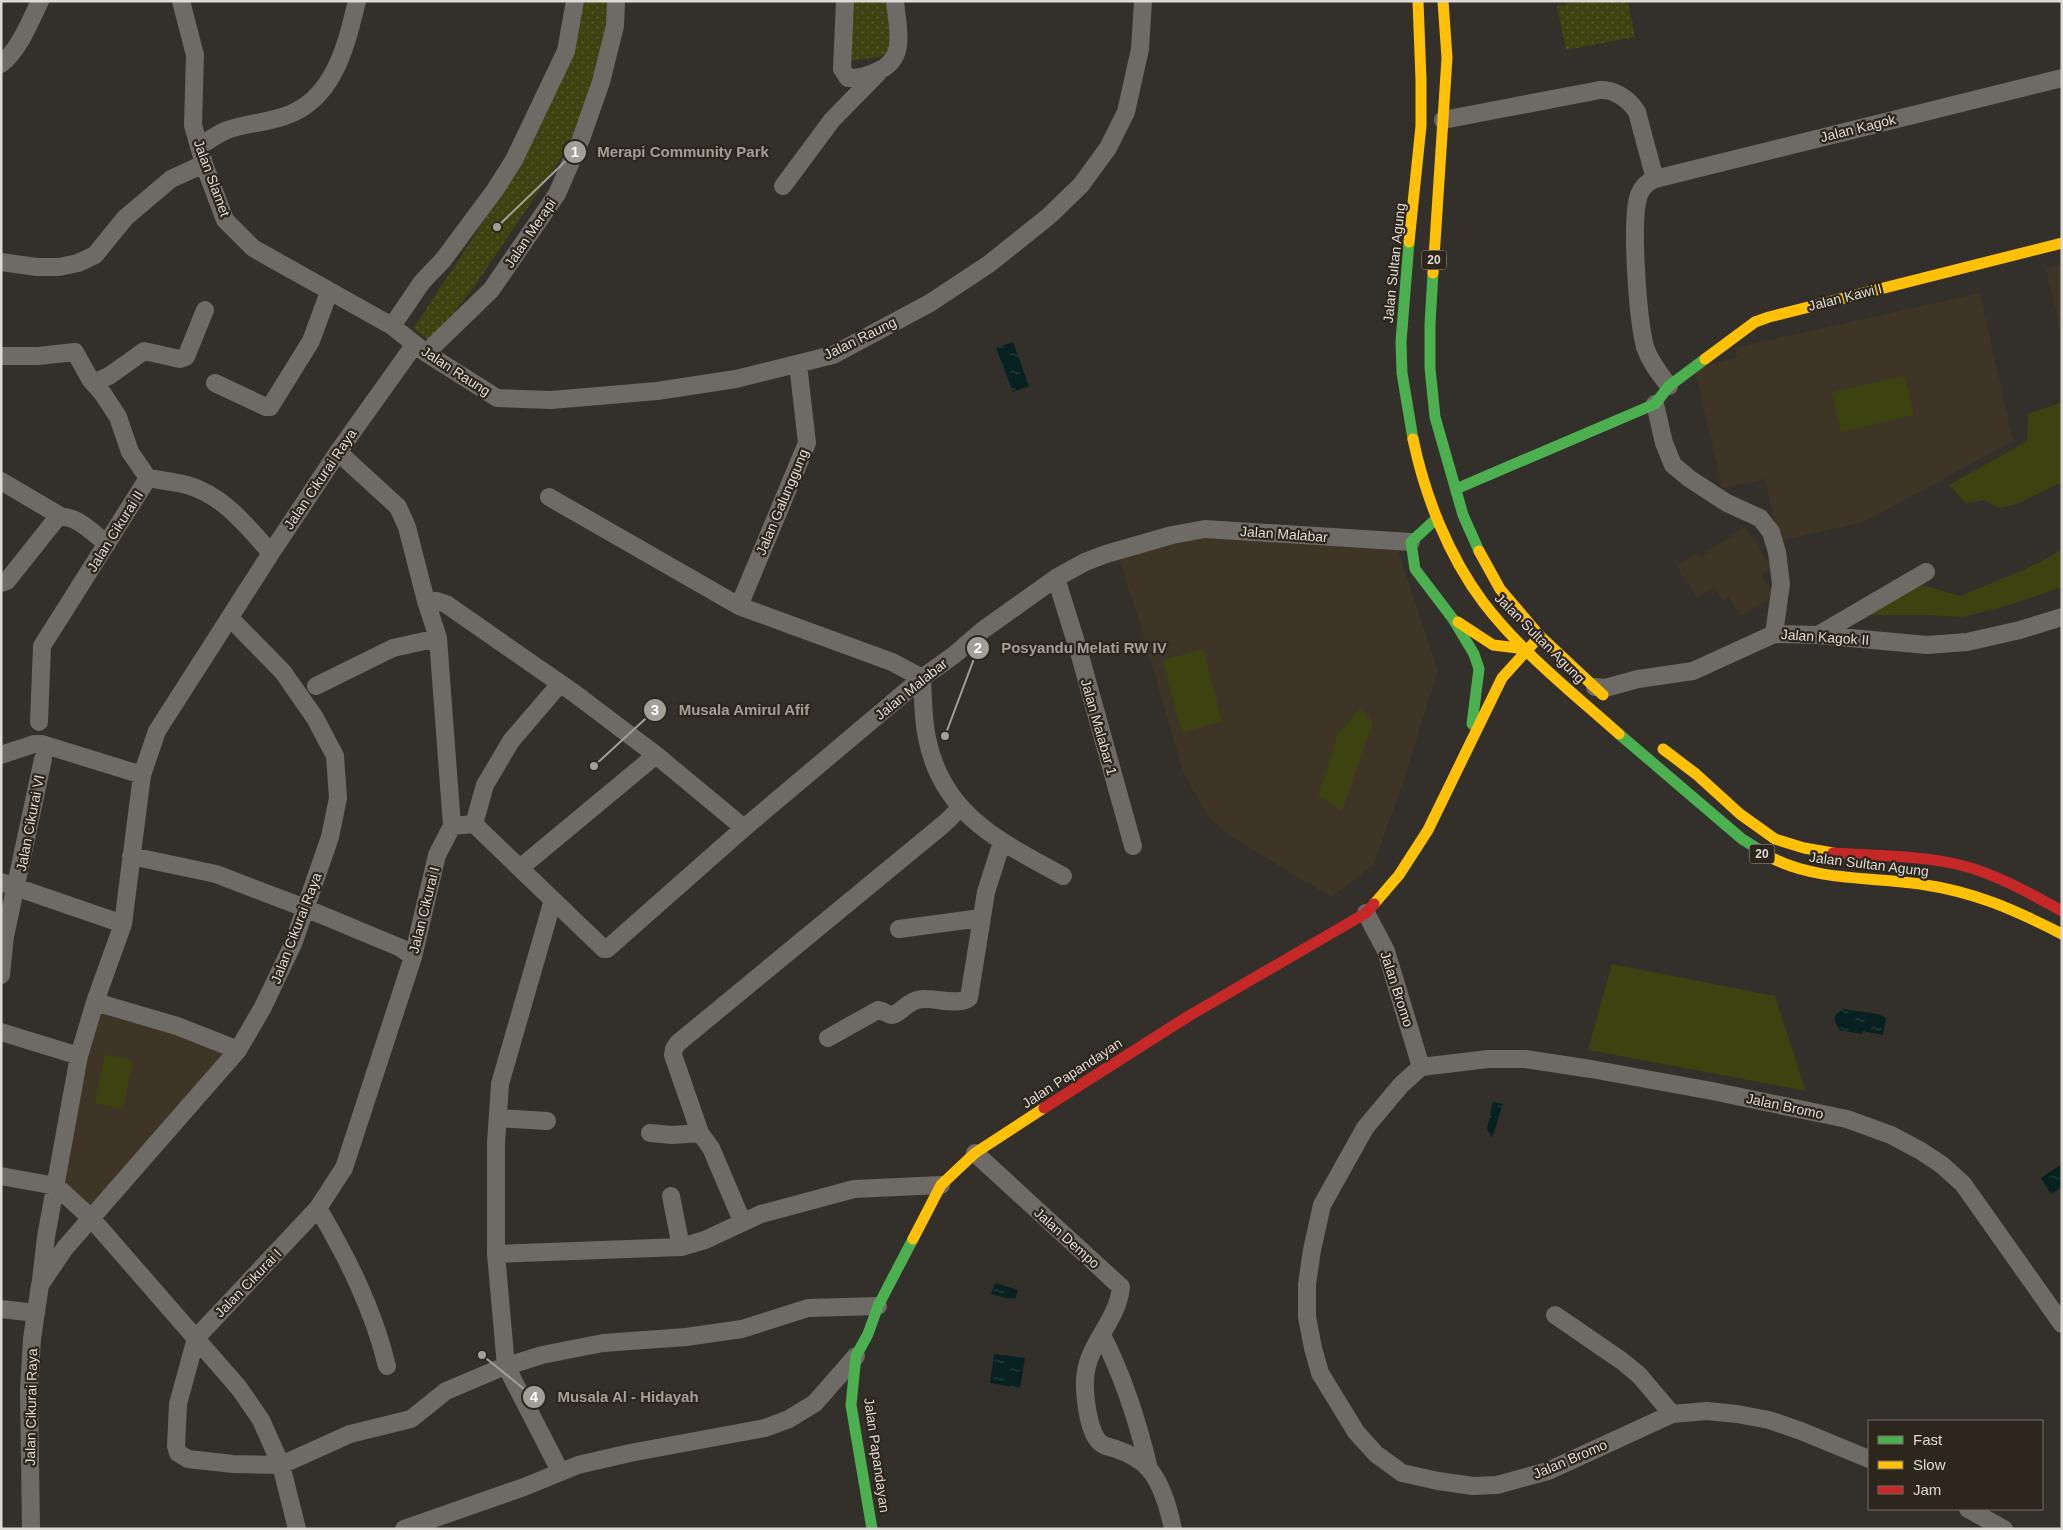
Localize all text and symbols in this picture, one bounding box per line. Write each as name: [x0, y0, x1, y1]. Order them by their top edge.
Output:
street label: Jalan Kagok: [1819, 111, 1898, 145]
street label: Jalan Slamet: [191, 137, 233, 219]
callout: Merapi Community Park: [562, 137, 779, 167]
text: 1: [571, 143, 579, 160]
text: Merapi Community Park: [597, 143, 770, 160]
street label: Jalan Merapi: [501, 195, 559, 271]
street label: Jalan Sultan Agung: [1380, 202, 1408, 324]
road number: 20: [1422, 250, 1446, 270]
street label: Jalan Kawi I: [1806, 280, 1884, 314]
street label: Jalan Raung: [821, 314, 899, 362]
street label: Jalan Raung: [419, 343, 493, 399]
street label: Jalan Cikurai Raya: [281, 426, 360, 532]
street label: Jalan Galunggung: [752, 447, 812, 557]
street label: Jalan Cikurai II: [84, 487, 146, 575]
street label: Jalan Malabar: [1240, 523, 1329, 545]
street label: Jalan Sultan Agung: [1492, 590, 1588, 686]
street label: Jalan Kagok II: [1780, 626, 1870, 648]
callout: Posyandu Melati RW IV: [966, 633, 1176, 663]
text: 2: [974, 639, 982, 656]
text: Posyandu Melati RW IV: [1001, 639, 1167, 656]
street label: Jalan Malabar: [872, 655, 950, 723]
street label: Jalan Malabar 1: [1078, 677, 1120, 777]
callout: Musala Amirul Afif: [643, 695, 820, 725]
text: 3: [651, 701, 659, 718]
text: Musala Amirul Afif: [679, 701, 810, 718]
street label: Jalan Cikurai VI: [13, 773, 47, 873]
road number: 20: [1750, 844, 1774, 864]
street label: Jalan Sultan Agung: [1808, 849, 1930, 879]
street label: Jalan Cikurai I: [406, 865, 442, 955]
street label: Jalan Cikurai Raya: [267, 870, 325, 986]
street label: Jalan Bromo: [1377, 949, 1417, 1029]
street label: Jalan Papandayan: [1019, 1035, 1125, 1111]
street label: Jalan Bromo: [1745, 1090, 1825, 1122]
street label: Jalan Dempo: [1031, 1204, 1103, 1272]
street label: Jalan Cikurai I: [211, 1246, 285, 1320]
street label: Jalan Cikurai Raya: [22, 1348, 40, 1466]
callout: Musala Al - Hidayah: [522, 1382, 708, 1412]
text: 4: [530, 1388, 539, 1405]
text: Musala Al - Hidayah: [557, 1388, 699, 1405]
street label: Jalan Papandayan: [861, 1396, 893, 1514]
legend: [1868, 1420, 2043, 1510]
text: Fast: [1913, 1431, 1943, 1448]
street label: Jalan Bromo: [1531, 1436, 1609, 1482]
text: Slow: [1913, 1456, 1946, 1473]
text: Jam: [1913, 1481, 1941, 1498]

